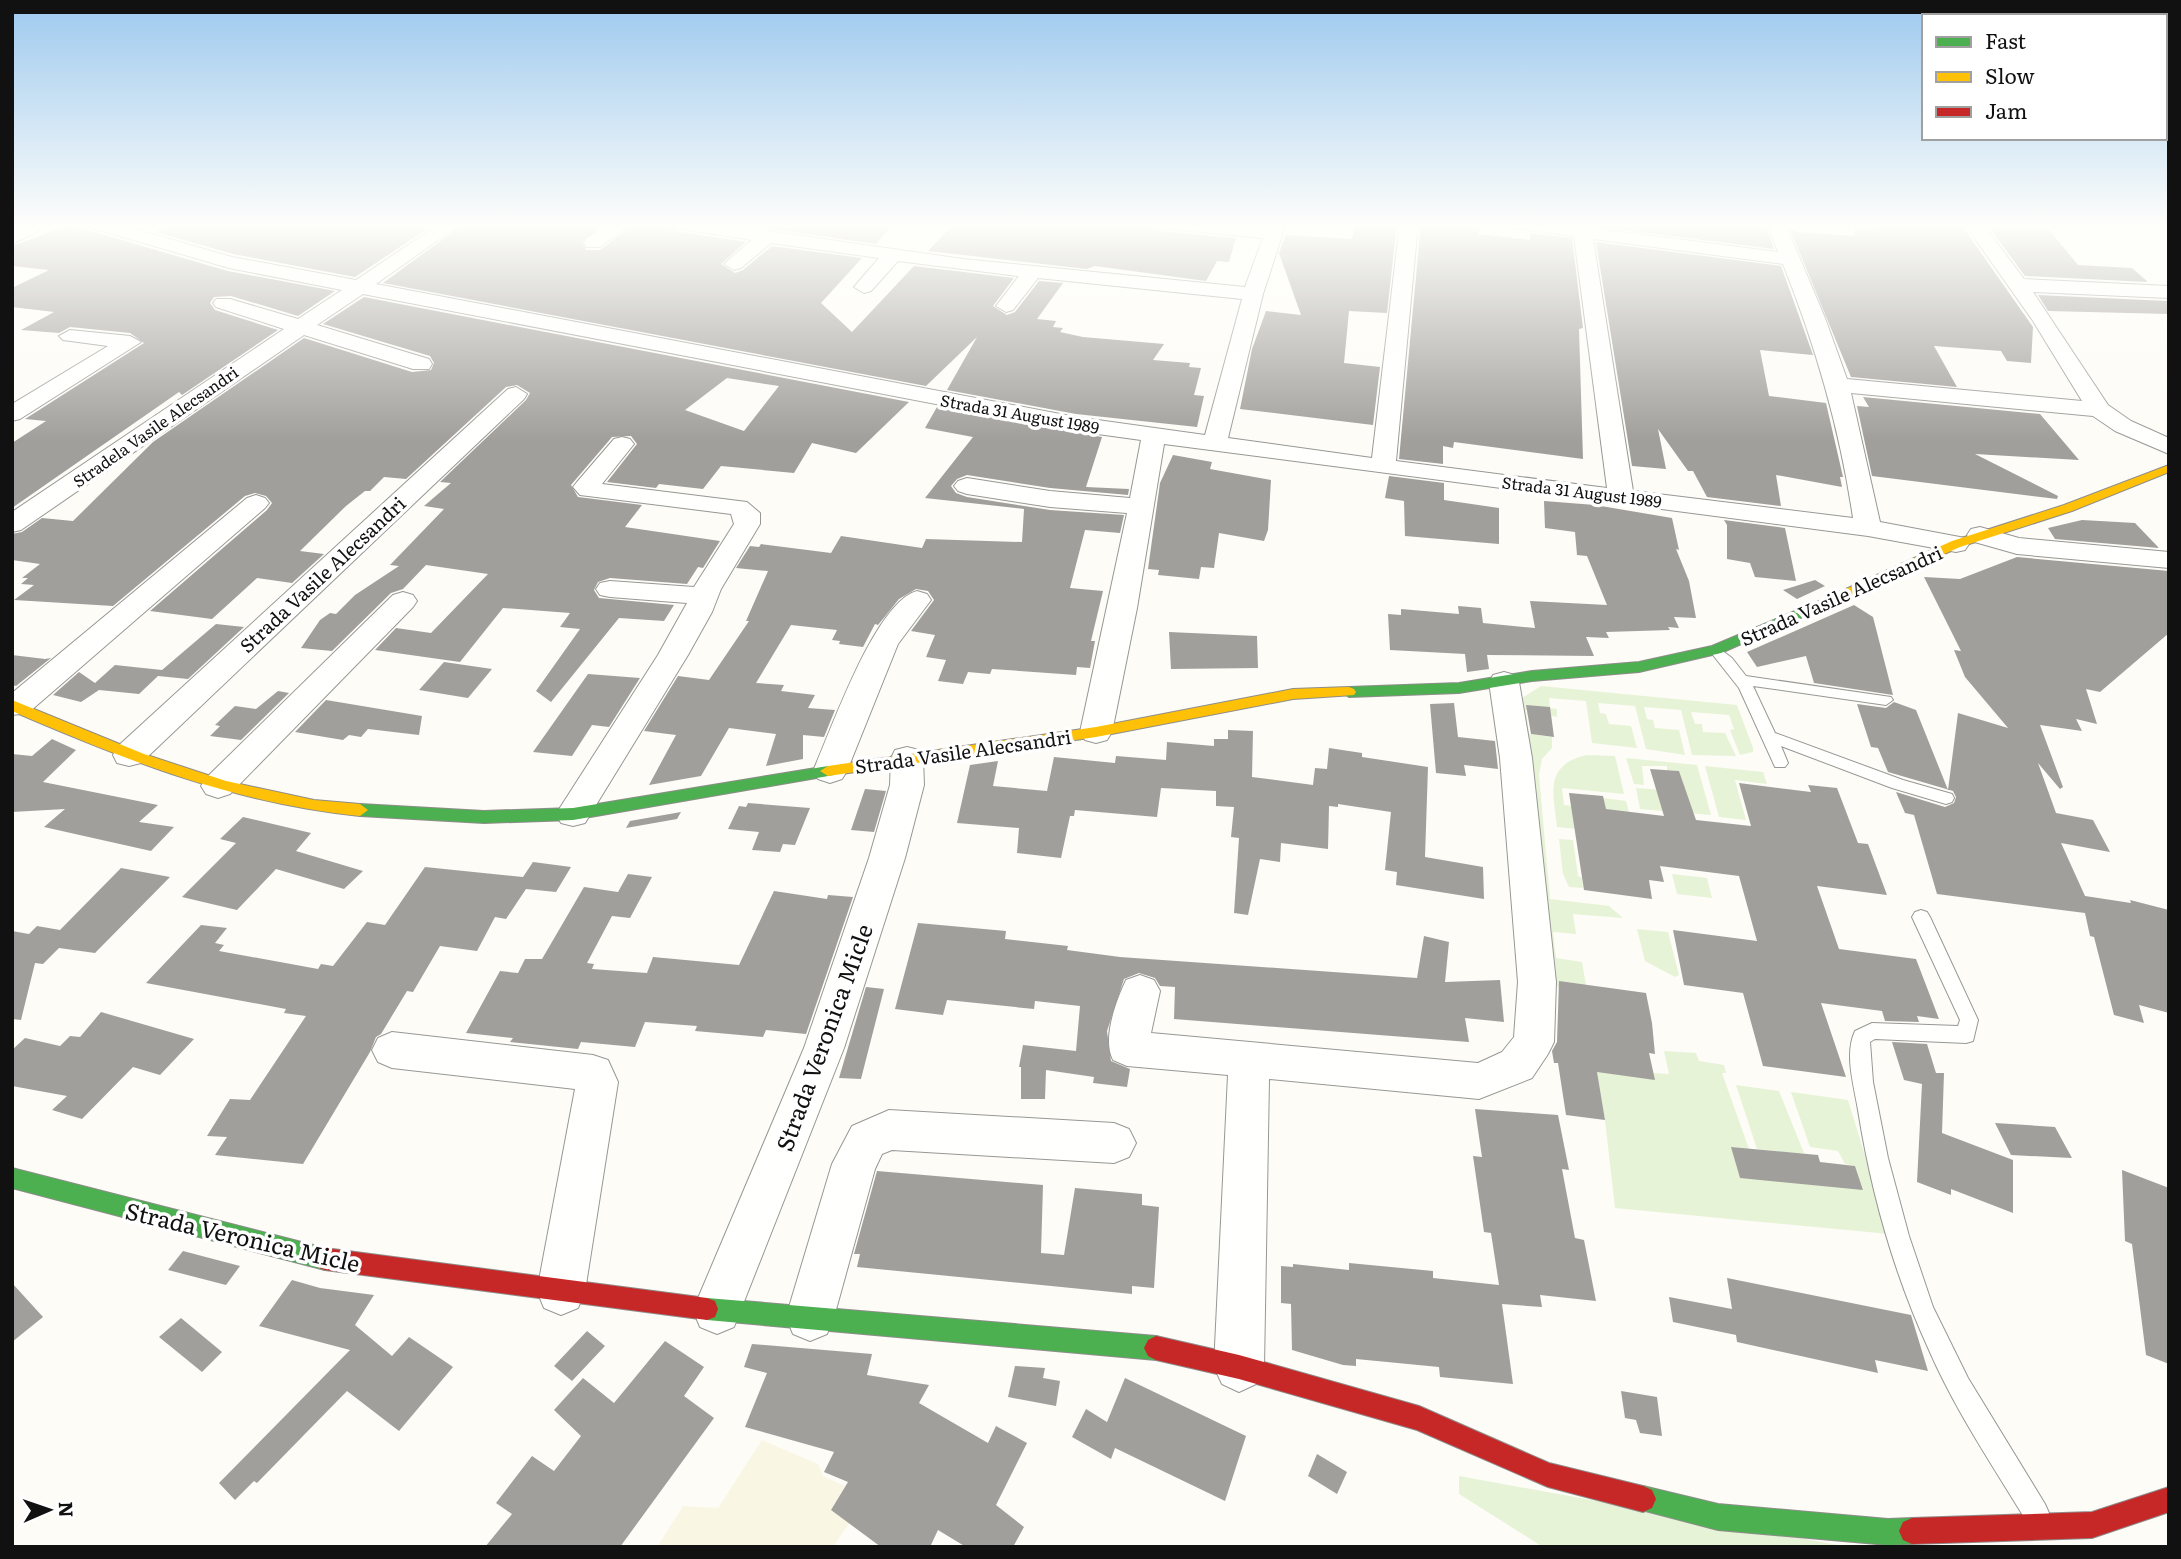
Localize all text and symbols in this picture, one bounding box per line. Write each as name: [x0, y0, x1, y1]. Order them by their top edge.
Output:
legend: [1922, 14, 2167, 140]
text: Fast: [1985, 24, 2026, 55]
text: Slow: [1985, 59, 2035, 90]
text: Jam: [1985, 94, 2027, 125]
street label: Stradela Vasile Alecsandri: [67, 360, 243, 492]
street label: Strada 31 August 1989: [939, 387, 1101, 439]
street label: Strada 31 August 1989: [1501, 469, 1663, 513]
street label: Strada Vasile Alecsandri: [233, 489, 411, 659]
street label: Strada Vasile Alecsandri: [1736, 538, 1946, 652]
street label: Strada Vasile Alecsandri: [853, 722, 1073, 780]
street label: Strada Veronica Micle: [766, 919, 880, 1155]
street label: Strada Veronica Micle: [123, 1193, 364, 1280]
north arrow: [14, 1475, 84, 1545]
text: N: [53, 1501, 81, 1518]

